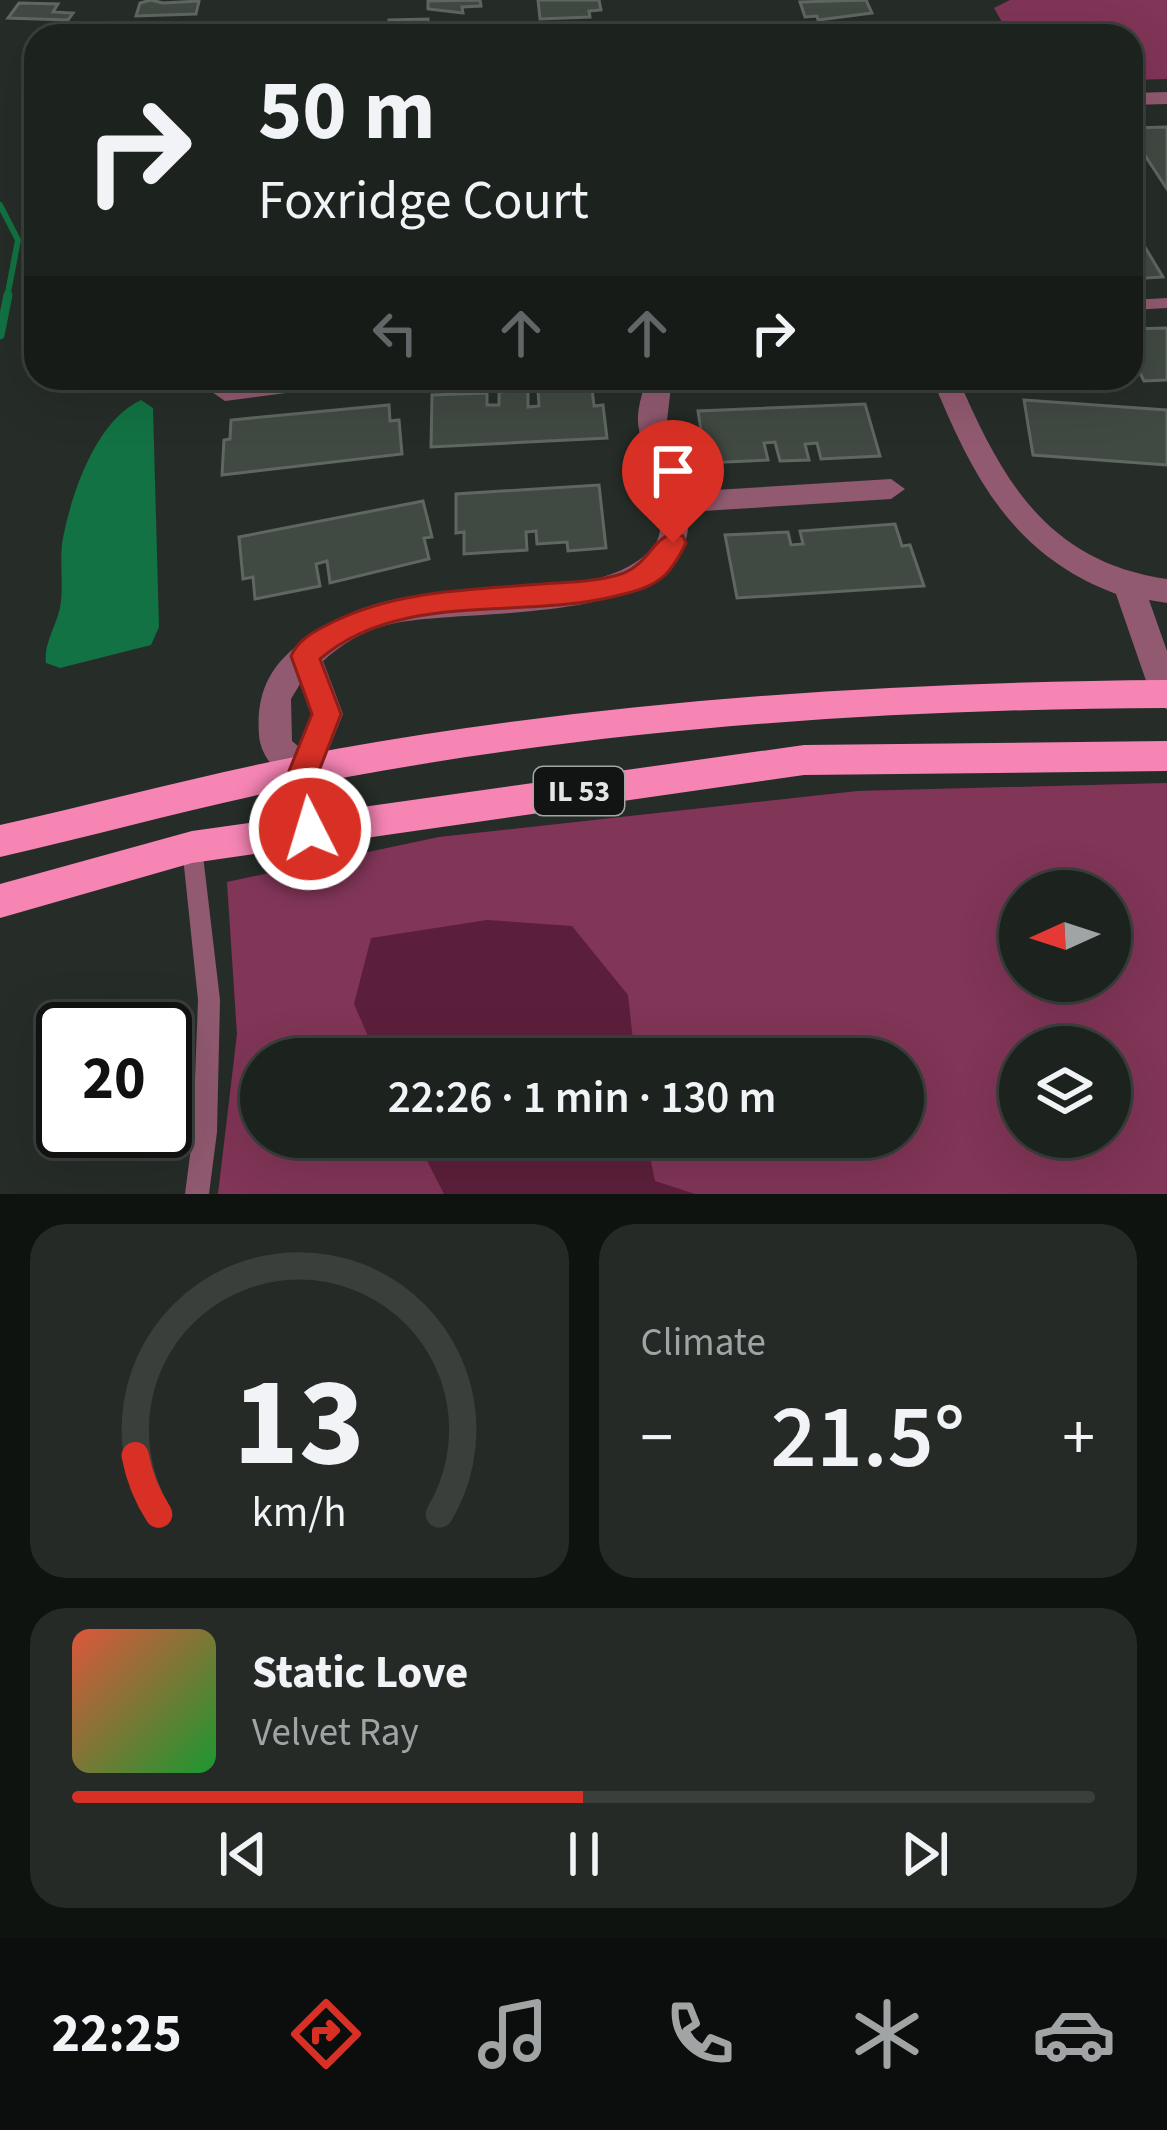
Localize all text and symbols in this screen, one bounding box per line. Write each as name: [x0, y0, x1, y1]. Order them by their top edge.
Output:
text: 50 m: [258, 52, 436, 172]
icon: right: [60, 72, 216, 228]
text: Foxridge Court: [258, 163, 589, 240]
icon: left: [362, 300, 428, 366]
icon: ahead: [488, 300, 554, 366]
icon: ahead: [614, 300, 680, 366]
icon: right: [740, 300, 806, 366]
pin: [622, 420, 724, 543]
icon: arrive: [640, 438, 706, 504]
position arrow: [247, 766, 373, 892]
road number: IL 53: [534, 767, 624, 815]
north arrow: [999, 870, 1131, 1002]
map controls: [999, 870, 1131, 1158]
speed limit sign: 20: [36, 1002, 192, 1158]
button: layers: [999, 1026, 1131, 1158]
text: 22:26 · 1 min · 130 m: [388, 1066, 776, 1130]
text: Climate: [641, 1315, 766, 1371]
text: 13: [233, 1335, 365, 1513]
text: 21.5°: [770, 1374, 965, 1502]
text: −: [641, 1391, 673, 1485]
text: +: [1062, 1391, 1095, 1485]
text: km/h: [252, 1482, 347, 1543]
text: Static Love: [252, 1641, 468, 1705]
text: Velvet Ray: [252, 1705, 419, 1761]
icon: previous: [210, 1821, 276, 1887]
icon: pause: [551, 1821, 617, 1887]
icon: next: [892, 1821, 958, 1887]
icon: directions: [284, 1992, 368, 2076]
icon: music: [471, 1992, 555, 2076]
icon: phone: [658, 1992, 742, 2076]
icon: climate: [845, 1992, 929, 2076]
icon: car: [1032, 1992, 1116, 2076]
text: 22:25: [51, 1996, 182, 2073]

